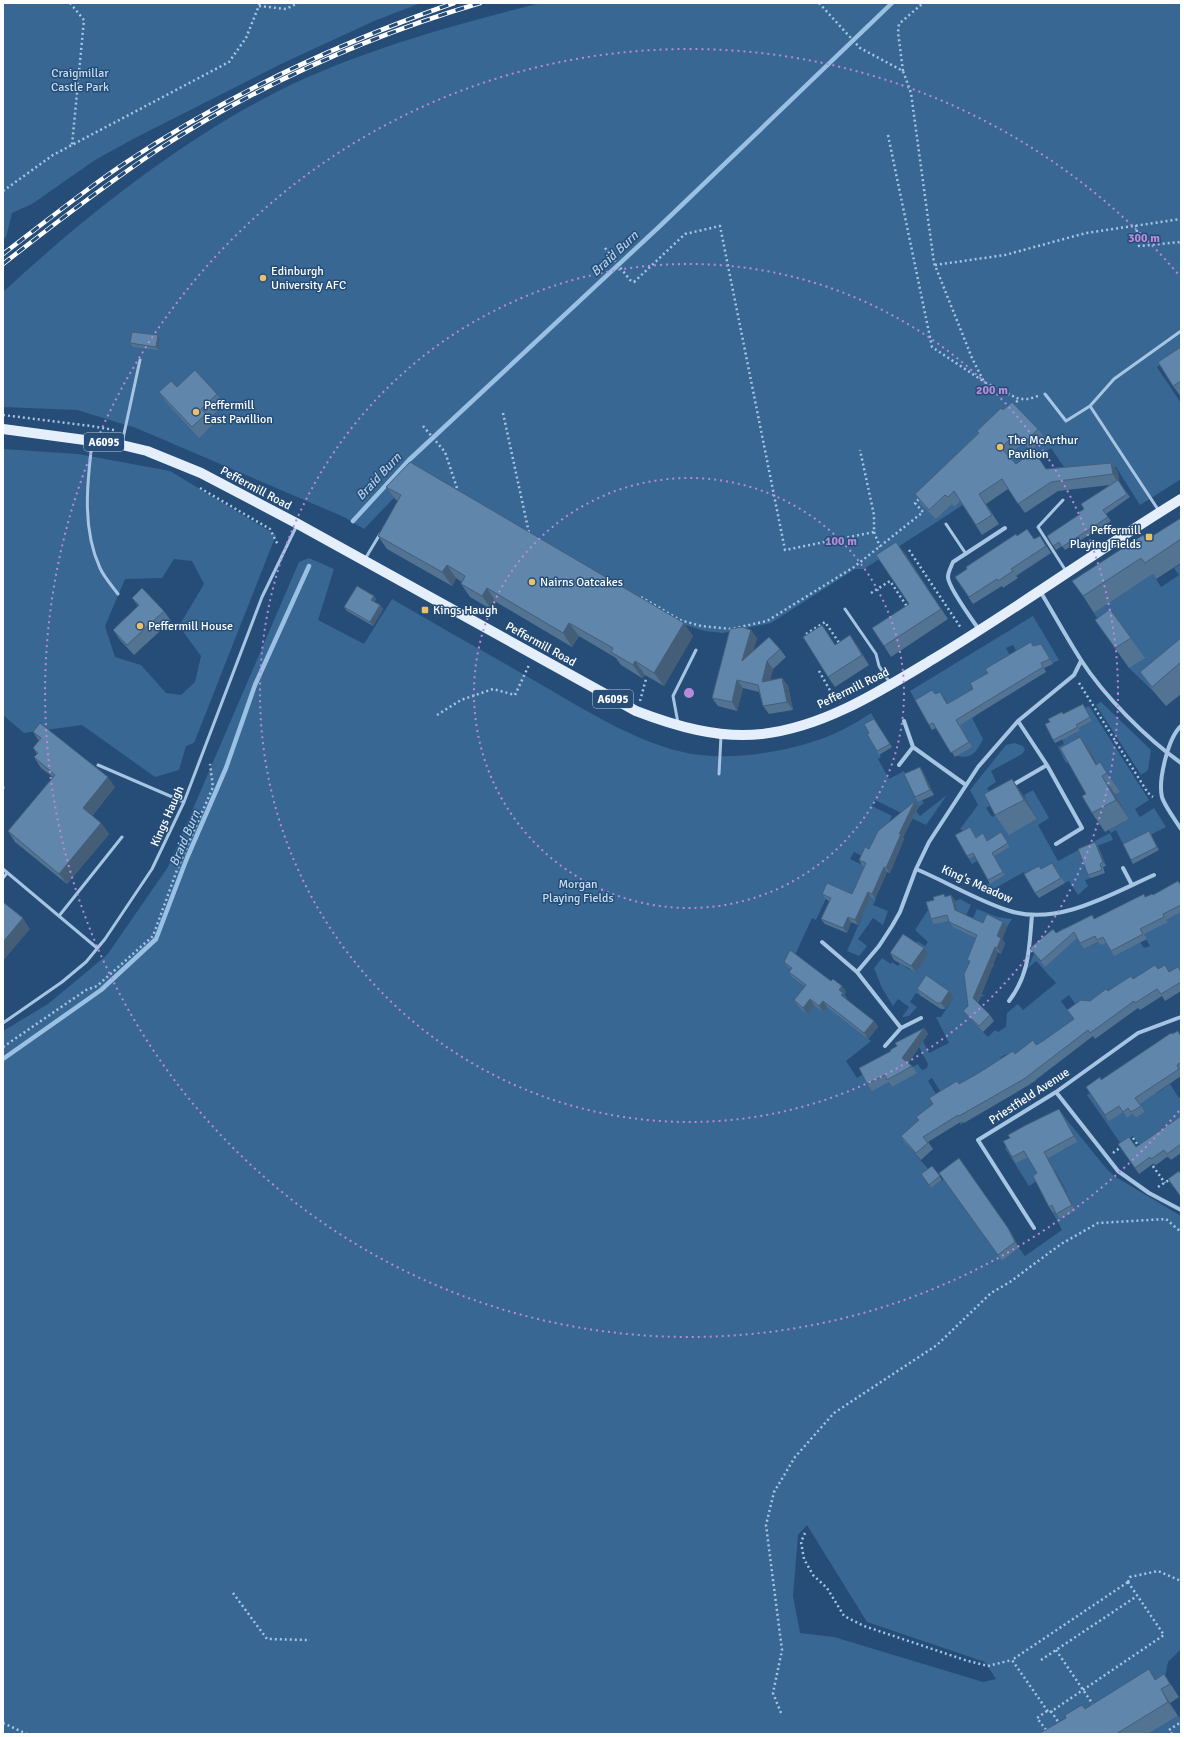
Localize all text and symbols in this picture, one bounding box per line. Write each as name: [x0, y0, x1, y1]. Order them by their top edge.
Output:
park label: Craigmillar Castle Park: [51, 66, 109, 95]
water label: Braid Burn: [588, 227, 642, 280]
text: 300 m: [1128, 231, 1160, 246]
place label: Edinburgh University AFC: [271, 264, 346, 293]
marker: Edinburgh University AFC: [258, 273, 268, 283]
text: 200 m: [976, 383, 1008, 398]
place label: Peffermill East Pavillion: [204, 398, 273, 427]
marker: Peffermill East Pavillion: [191, 407, 201, 417]
road number: A6095: [84, 433, 124, 451]
place label: The McArthur Pavilion: [1008, 433, 1079, 462]
marker: The McArthur Pavilion: [995, 442, 1005, 452]
water label: Braid Burn: [353, 449, 405, 504]
street label: Peffermill Road: [218, 463, 294, 514]
place label: Peffermill Playing Fields: [1070, 523, 1141, 552]
marker: Peffermill Playing Fields: [1144, 532, 1154, 542]
text: 100 m: [825, 534, 857, 549]
place label: Nairns Oatcakes: [540, 575, 623, 590]
marker: Nairns Oatcakes: [527, 577, 537, 587]
place label: Kings Haugh: [433, 603, 498, 618]
marker: Kings Haugh: [420, 605, 430, 615]
place label: Peffermill House: [148, 619, 233, 634]
street label: Peffermill Road: [503, 619, 579, 670]
marker: Peffermill House: [135, 621, 145, 631]
street label: Peffermill Road: [815, 664, 892, 712]
centre of rings: [682, 686, 696, 700]
road number: A6095: [593, 690, 633, 708]
street label: Kings Haugh: [147, 784, 187, 849]
water label: Braid Burn: [166, 807, 204, 869]
street label: King's Meadow: [939, 862, 1015, 907]
park label: Morgan Playing Fields: [542, 877, 614, 906]
street label: Priestfield Avenue: [986, 1065, 1072, 1128]

